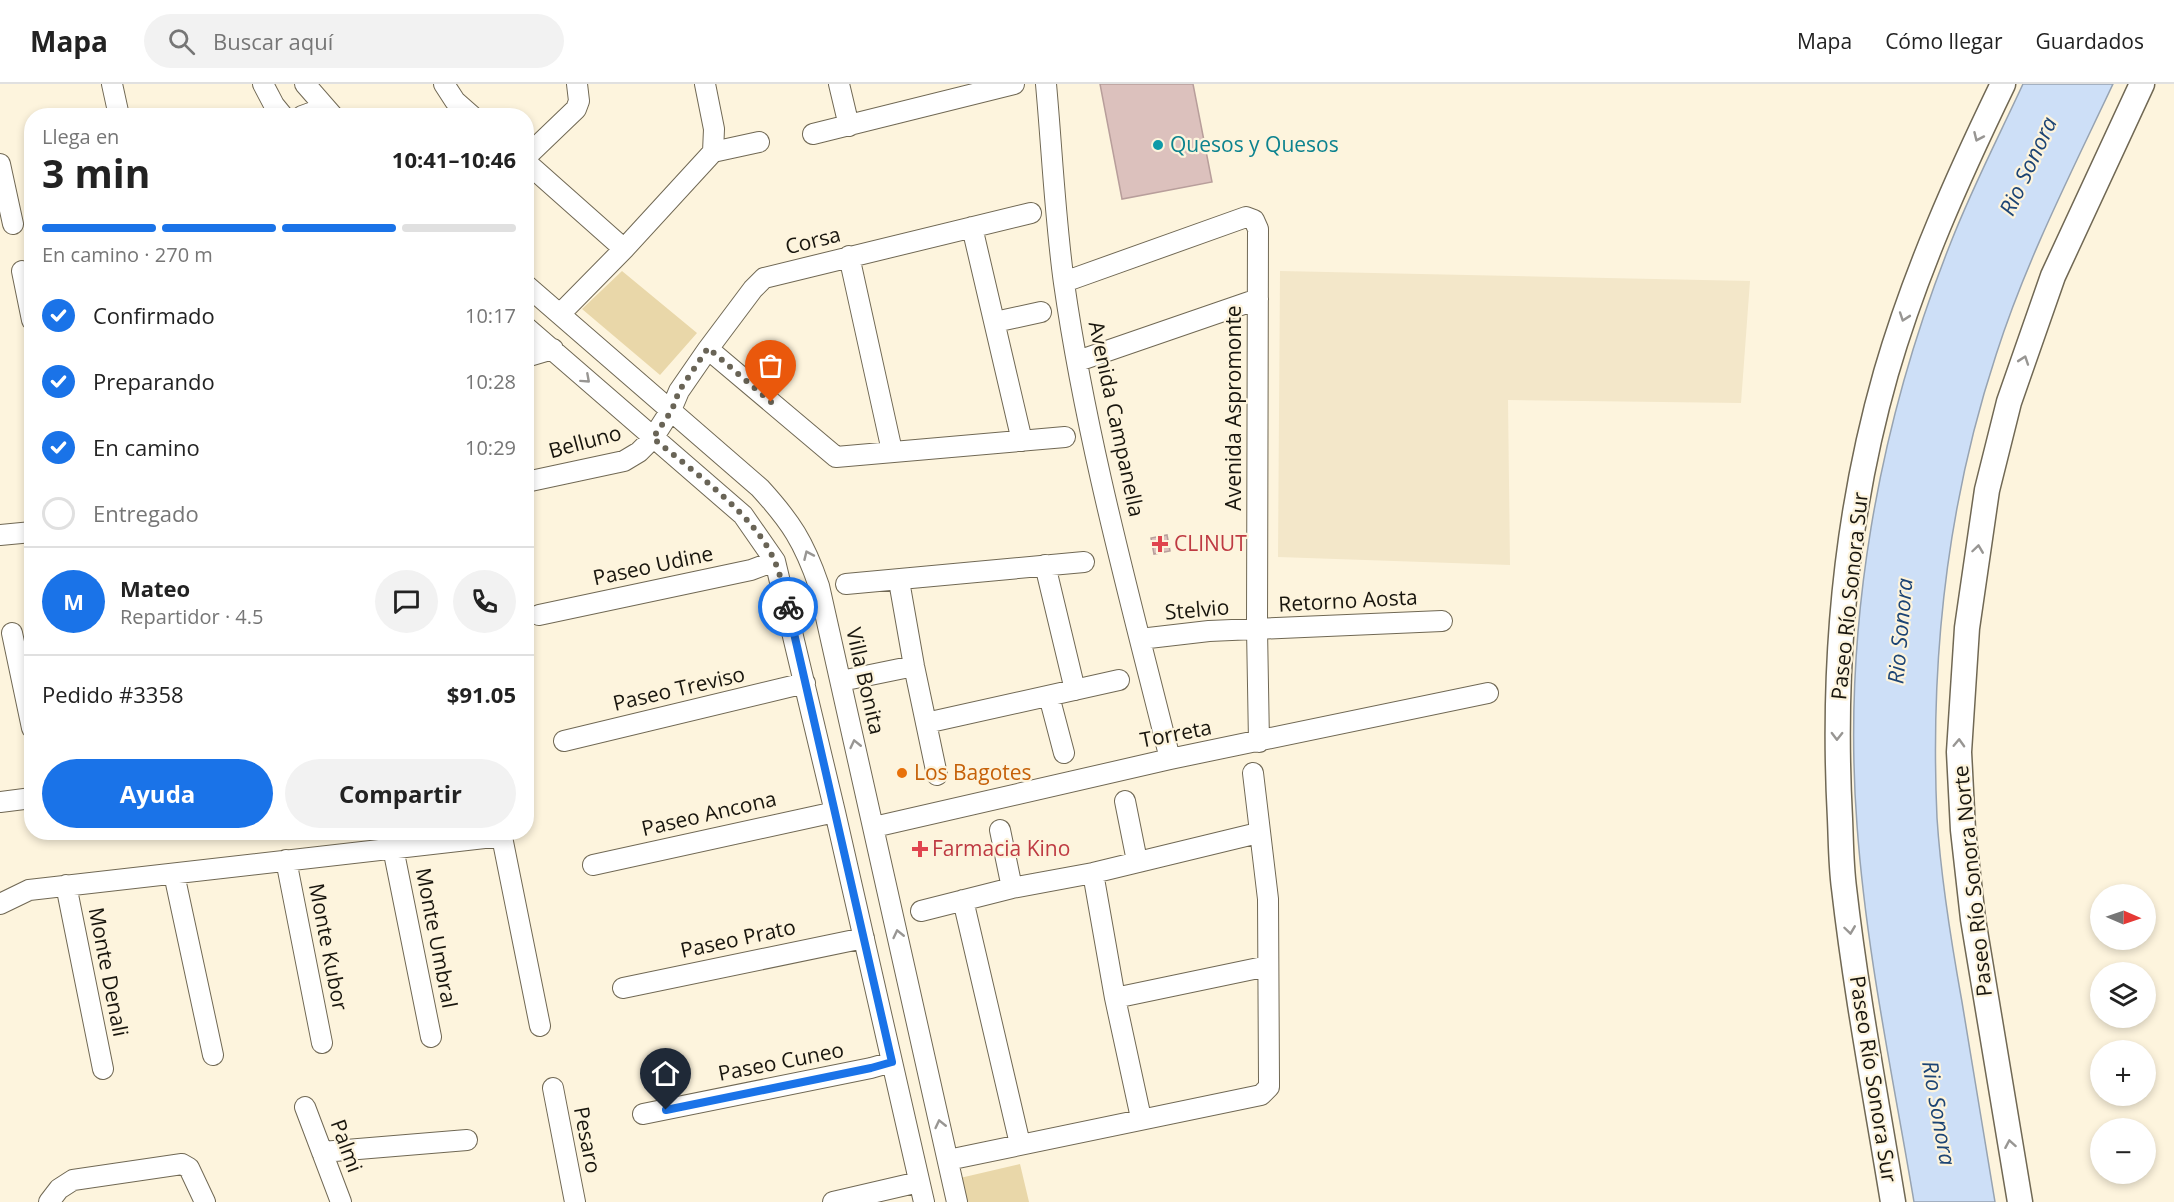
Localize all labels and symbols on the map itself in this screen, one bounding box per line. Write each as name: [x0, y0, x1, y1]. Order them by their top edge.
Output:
water label: Rio Sonora: [1991, 111, 2063, 220]
place label: Quesos y Quesos: [1170, 130, 1339, 158]
one-way arrow: [1973, 130, 1985, 141]
marker: Quesos y Quesos: [1151, 138, 1165, 152]
street label: Corsa: [782, 220, 843, 260]
street label: Avenida Aspromonte: [1219, 305, 1247, 511]
one-way arrow: [1899, 312, 1912, 322]
street label: Avenida Campanella: [1083, 318, 1151, 519]
pin: [745, 340, 796, 402]
one-way arrow: [2016, 355, 2029, 366]
one-way arrow: [580, 372, 590, 383]
street label: Belluno: [545, 418, 624, 464]
street label: Paseo Río Sonora Sur: [1824, 490, 1874, 701]
place label: CLINUT: [1174, 529, 1247, 557]
marker: CLINUT: [1151, 535, 1169, 553]
street label: Paseo Udine: [590, 539, 716, 591]
one-way arrow: [1972, 545, 1984, 554]
one-way arrow: [803, 550, 815, 561]
courier: [758, 577, 818, 637]
water label: Rio Sonora: [1879, 577, 1919, 685]
street label: Retorno Aosta: [1278, 582, 1418, 618]
street label: Stelvio: [1164, 592, 1230, 626]
street label: Villa Bonita: [840, 624, 892, 737]
street label: Paseo Treviso: [610, 659, 747, 717]
street label: Torreta: [1138, 712, 1214, 754]
one-way arrow: [1831, 732, 1843, 741]
one-way arrow: [849, 739, 862, 749]
one-way arrow: [1953, 739, 1966, 748]
place label: Los Bagotes: [914, 758, 1032, 786]
street label: Paseo Río Sonora Norte: [1946, 764, 1998, 998]
marker: Los Bagotes: [895, 766, 909, 780]
street label: Paseo Ancona: [639, 784, 779, 842]
place label: Farmacia Kino: [932, 834, 1070, 862]
marker: Farmacia Kino: [913, 842, 927, 856]
street label: Monte Umbral: [410, 865, 464, 1010]
street label: Monte Kubor: [303, 881, 355, 1013]
north arrow: [2090, 884, 2156, 950]
street label: Monte Denali: [83, 905, 135, 1039]
street label: Paseo Prato: [678, 912, 798, 964]
one-way arrow: [1843, 926, 1855, 935]
one-way arrow: [892, 929, 905, 939]
street label: Paseo Río Sonora Sur: [1844, 973, 1904, 1185]
street label: Paseo Cuneo: [716, 1035, 846, 1087]
pin: [640, 1048, 691, 1110]
water label: Rio Sonora: [1916, 1058, 1964, 1168]
street label: Pesaro: [568, 1104, 608, 1176]
street label: Palmi: [324, 1115, 369, 1176]
one-way arrow: [935, 1120, 948, 1130]
one-way arrow: [2004, 1140, 2017, 1150]

